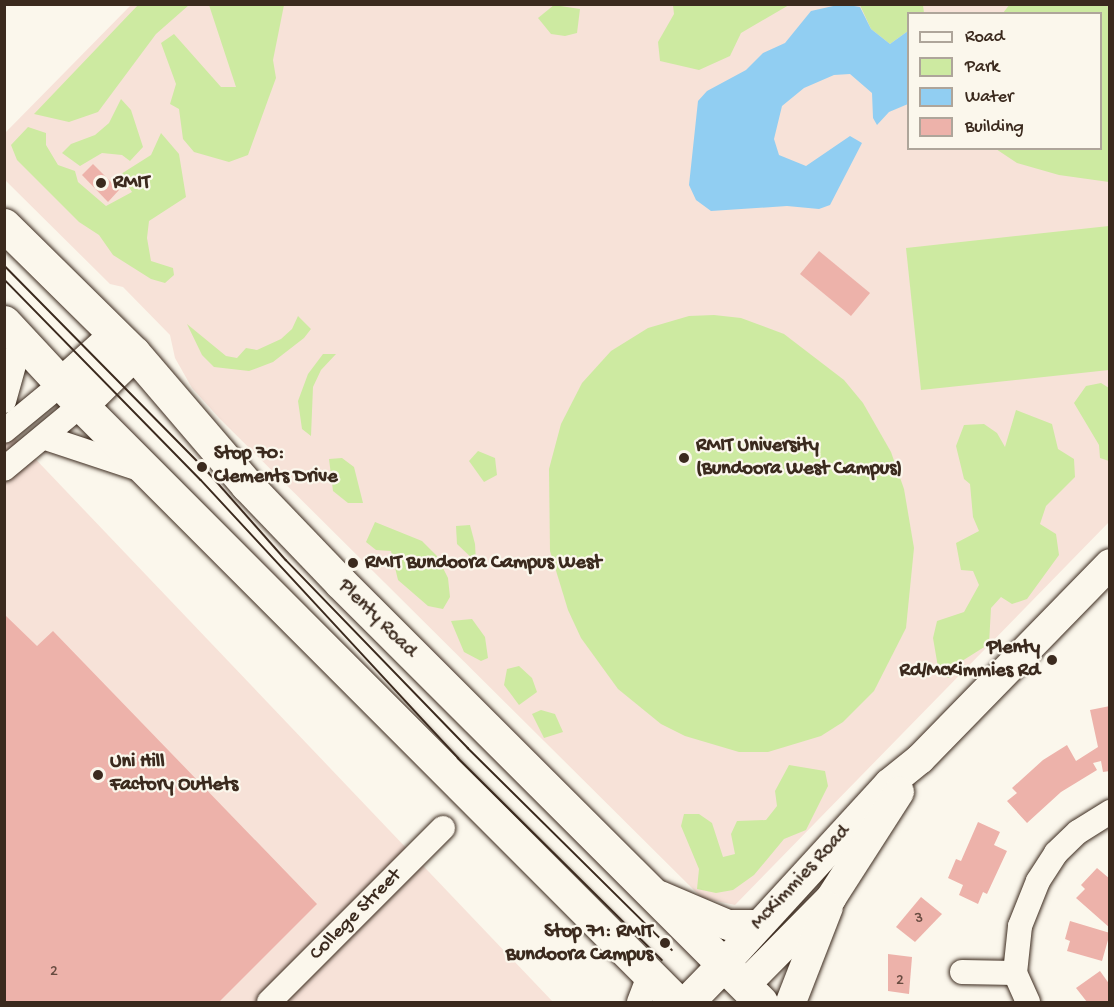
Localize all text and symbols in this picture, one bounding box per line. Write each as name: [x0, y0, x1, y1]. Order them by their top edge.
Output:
legend: [907, 12, 1102, 150]
text: Road: [965, 27, 1004, 48]
text: Park: [965, 57, 999, 78]
text: Water: [965, 87, 1013, 108]
text: Building: [965, 117, 1024, 138]
place label: RMIT: [113, 171, 150, 195]
marker: RMIT: [94, 176, 108, 190]
place label: RMIT University (Bundoora West Campus): [696, 434, 902, 481]
place label: Stop 70: Clements Drive: [214, 443, 337, 490]
marker: RMIT University (Bundoora West Campus): [677, 451, 691, 465]
marker: Stop 70: Clements Drive: [195, 460, 209, 474]
place label: RMIT Bundoora Campus West: [365, 551, 601, 575]
marker: RMIT Bundoora Campus West: [346, 556, 360, 570]
street label: Plenty Road: [333, 575, 421, 663]
place label: Plenty Rd/McKimmies Rd: [900, 636, 1040, 683]
marker: Plenty Rd/McKimmies Rd: [1045, 653, 1059, 667]
place label: Uni Hill Factory Outlets: [110, 751, 238, 798]
marker: Uni Hill Factory Outlets: [91, 768, 105, 782]
street label: McKimmies Road: [746, 820, 856, 936]
street label: College Street: [305, 864, 407, 966]
house number: 3: [915, 910, 923, 930]
place label: Stop 71: RMIT Bundoora Campus: [506, 920, 653, 967]
marker: Stop 71: RMIT Bundoora Campus: [658, 936, 672, 950]
house number: 2: [50, 963, 58, 983]
house number: 2: [896, 972, 904, 992]

